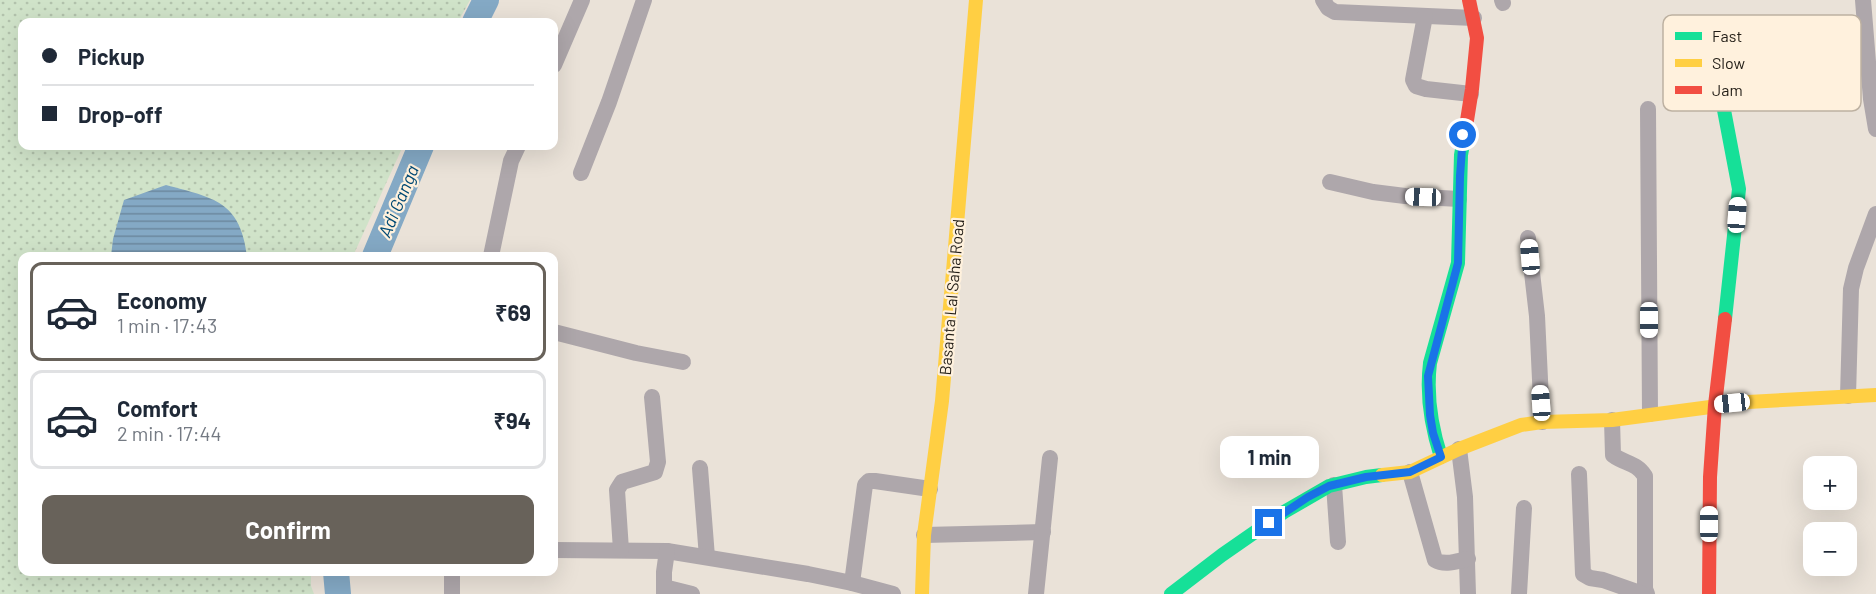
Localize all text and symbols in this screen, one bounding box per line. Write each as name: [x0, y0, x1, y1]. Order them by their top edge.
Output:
legend: [1663, 15, 1861, 111]
text: Fast: [1712, 26, 1742, 45]
text: Pickup: [78, 43, 145, 69]
text: Slow: [1712, 53, 1745, 72]
text: Jam: [1712, 80, 1743, 99]
text: Drop-off: [78, 101, 162, 127]
route start: [1449, 121, 1476, 148]
water label: Adi Ganga: [373, 162, 423, 240]
car: [1405, 187, 1441, 207]
car: [1727, 196, 1747, 234]
street label: Basanta Lal Saha Road: [935, 218, 967, 376]
car: [1519, 238, 1541, 276]
icon: car: [45, 285, 99, 339]
text: Economy: [117, 287, 207, 313]
text: ₹69: [495, 299, 531, 325]
car: [1640, 302, 1658, 338]
text: 1 min · 17:43: [117, 313, 217, 337]
car: [1531, 384, 1551, 422]
car: [1713, 392, 1751, 414]
icon: car: [45, 393, 99, 447]
text: Comfort: [117, 395, 198, 421]
text: ₹94: [493, 407, 531, 433]
text: 2 min · 17:44: [117, 421, 222, 445]
callout: 1 min: [1220, 436, 1318, 478]
text: 1 min: [1248, 445, 1291, 469]
map controls: [1803, 456, 1857, 576]
button: +: [1803, 456, 1857, 510]
button: Confirm: [42, 495, 534, 564]
car: [1700, 506, 1718, 542]
route end: [1255, 509, 1282, 536]
button: −: [1803, 522, 1857, 576]

